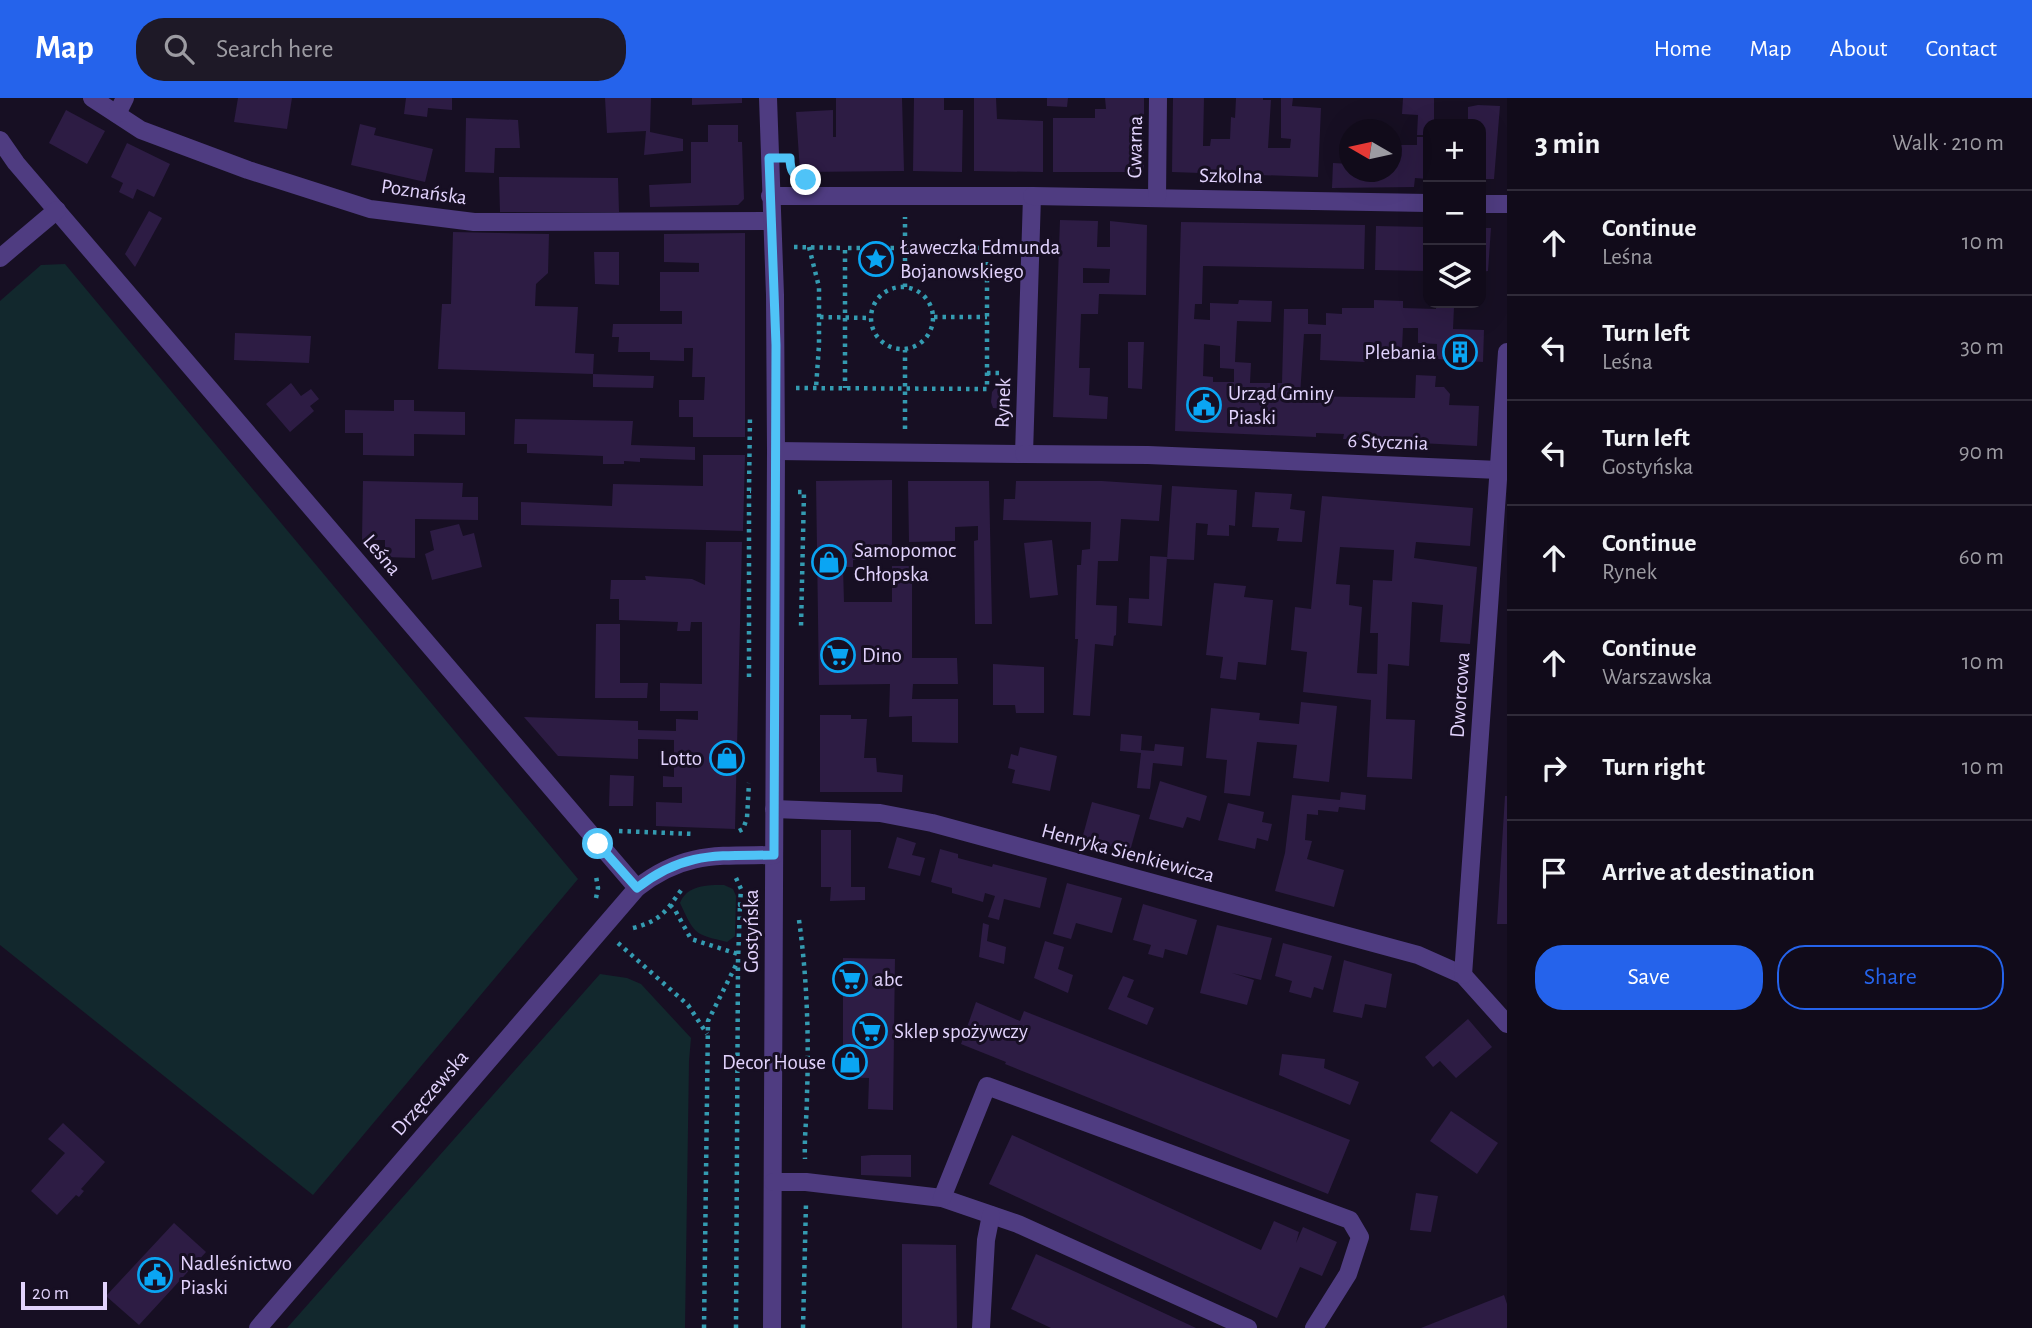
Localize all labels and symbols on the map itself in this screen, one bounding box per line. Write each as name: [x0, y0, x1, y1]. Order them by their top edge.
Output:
street label: Gwarna: [1124, 115, 1146, 179]
north arrow: [1339, 119, 1402, 182]
route end: [790, 164, 821, 195]
street label: Szkolna: [1199, 165, 1263, 187]
street label: Poznańska: [380, 176, 469, 208]
place label: Ławeczka Edmunda Bojanowskiego: [900, 237, 1061, 282]
place icon: Ławeczka Edmunda Bojanowskiego: [857, 240, 895, 278]
building icon: Plebania: [1441, 333, 1479, 371]
place label: Plebania: [1364, 342, 1436, 363]
street label: Rynek: [992, 377, 1014, 428]
place label: Urząd Gminy Piaski: [1228, 383, 1334, 428]
public building icon: Urząd Gminy Piaski: [1185, 386, 1223, 424]
street label: 6 Stycznia: [1347, 430, 1429, 454]
street label: Leśna: [359, 530, 405, 580]
place label: Samopomoc Chłopska: [854, 540, 956, 585]
shop icon: Samopomoc Chłopska: [810, 543, 848, 581]
supermarket icon: Dino: [819, 636, 857, 674]
place label: Dino: [862, 645, 902, 666]
street label: Dworcowa: [1447, 651, 1473, 739]
shop icon: Lotto: [708, 739, 746, 777]
place label: Lotto: [660, 748, 702, 769]
street label: Henryka Sienkiewicza: [1039, 820, 1217, 886]
route start: [582, 828, 613, 859]
street label: Gostyńska: [741, 889, 762, 973]
supermarket icon: abc: [831, 960, 869, 998]
place label: abc: [874, 969, 903, 990]
supermarket icon: Sklep spożywczy: [851, 1012, 889, 1050]
place label: Sklep spożywczy: [894, 1021, 1028, 1042]
shop icon: Decor House: [831, 1043, 869, 1081]
street label: Drzęczewska: [388, 1046, 473, 1140]
place label: Decor House: [722, 1052, 826, 1073]
place label: Nadleśnictwo Piaski: [180, 1253, 292, 1298]
public building icon: Nadleśnictwo Piaski: [136, 1256, 174, 1294]
scale bar: [21, 1279, 107, 1311]

